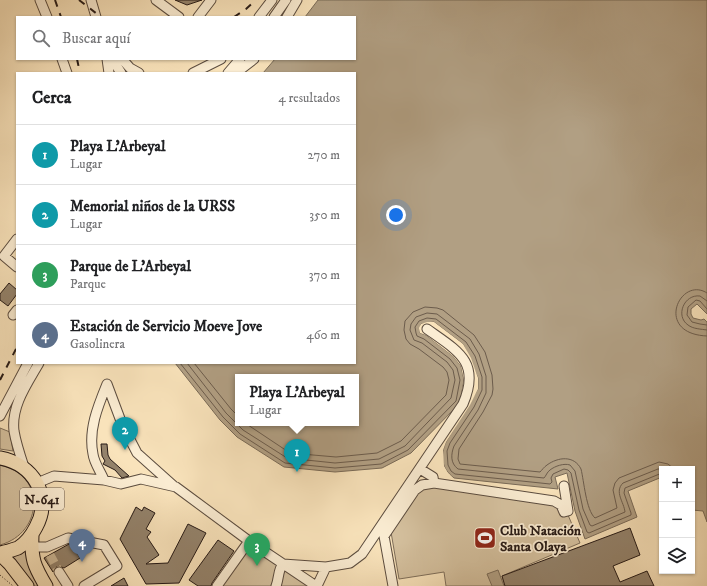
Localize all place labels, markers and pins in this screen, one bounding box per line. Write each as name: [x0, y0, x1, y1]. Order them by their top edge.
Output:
pin: 2: [112, 417, 138, 450]
pin: 1: [284, 439, 310, 472]
place label: Club Natación Santa Olaya: [500, 522, 582, 556]
sports icon: Club Natación Santa Olaya: [472, 525, 498, 551]
pin: 4: [69, 529, 95, 562]
pin: 3: [244, 533, 270, 566]

